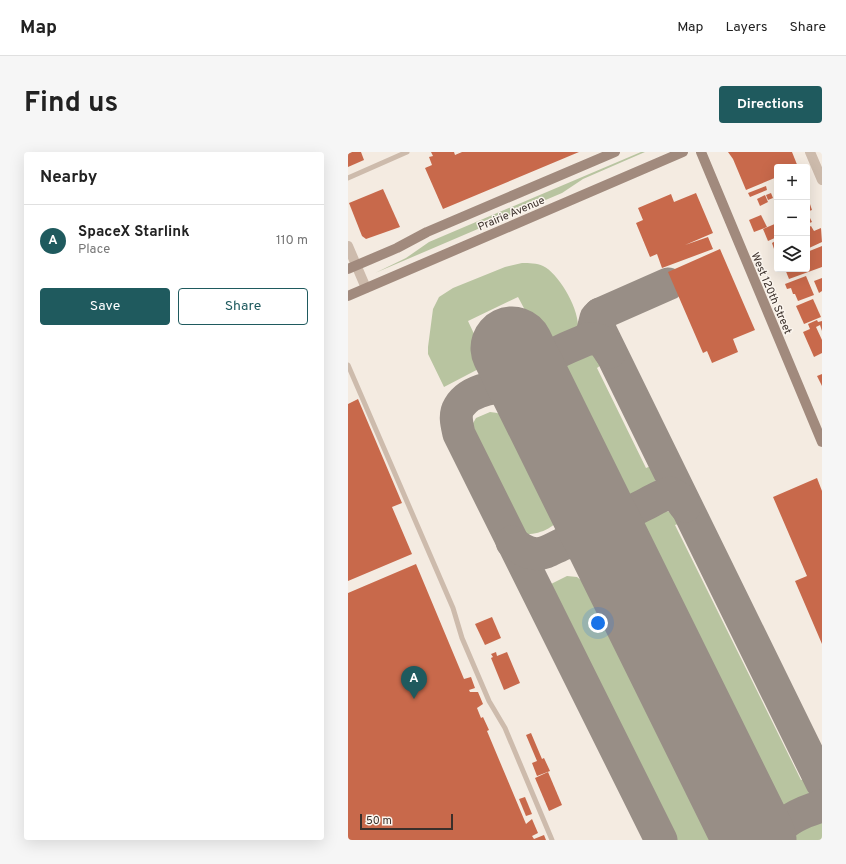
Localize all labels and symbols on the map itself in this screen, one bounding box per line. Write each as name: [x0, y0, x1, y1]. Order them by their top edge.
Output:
street label: Prairie Avenue: [476, 193, 547, 234]
street label: West 120th Street: [748, 250, 795, 336]
your location: [588, 613, 608, 633]
pin: A: [401, 666, 427, 699]
scale bar: [360, 812, 453, 831]

